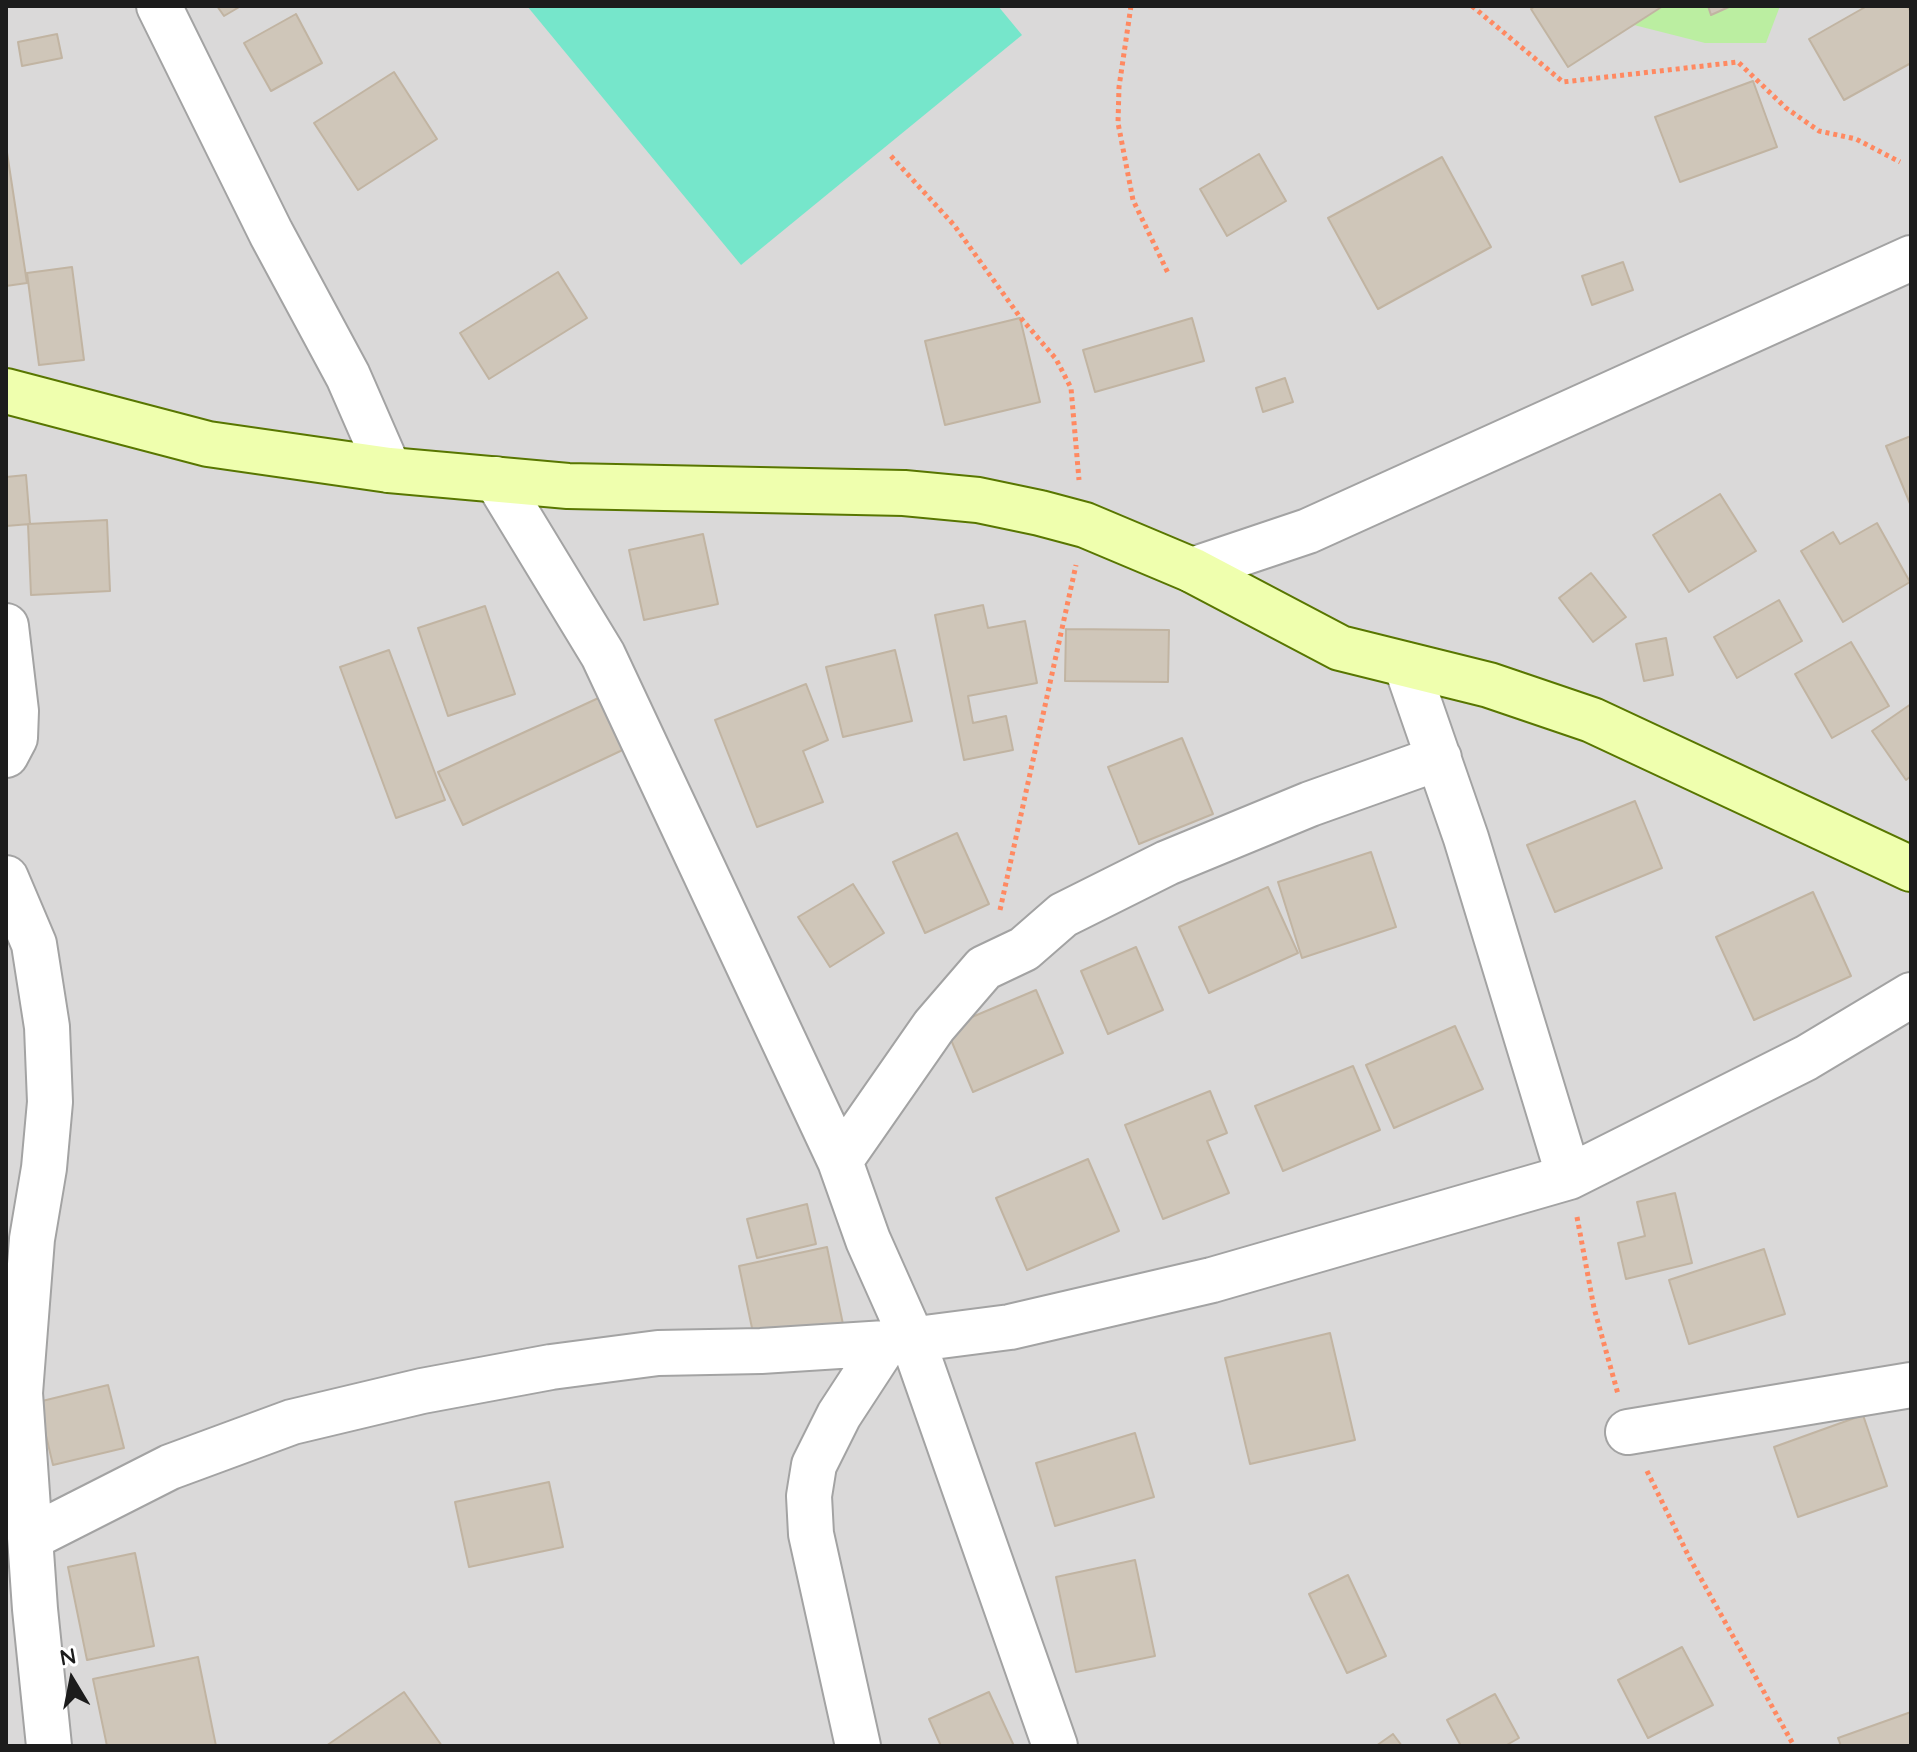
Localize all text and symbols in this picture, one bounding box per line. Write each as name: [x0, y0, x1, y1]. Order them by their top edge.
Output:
north arrow: [32, 1640, 112, 1720]
text: N: [57, 1641, 78, 1672]

